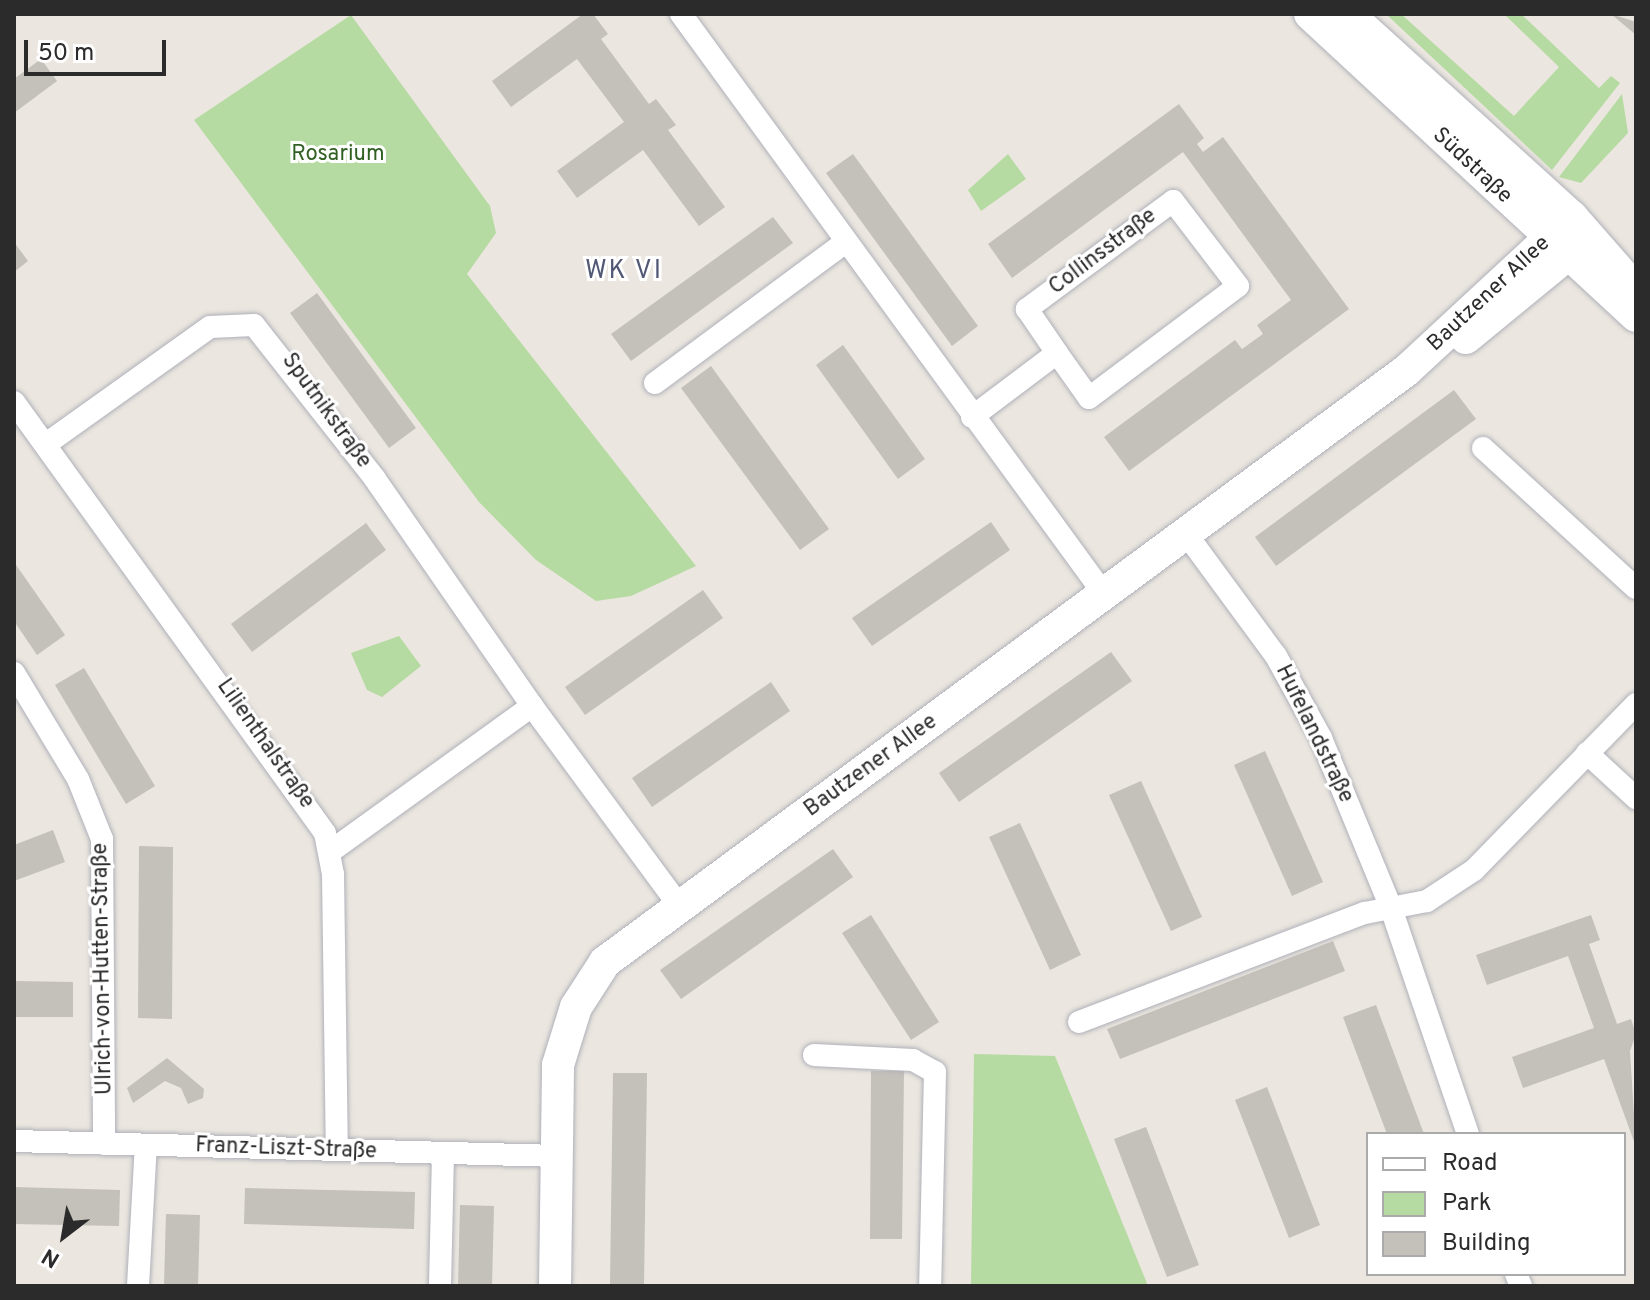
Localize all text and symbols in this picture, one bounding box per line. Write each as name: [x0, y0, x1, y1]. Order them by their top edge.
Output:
scale bar: [28, 24, 170, 74]
text: 50 m: [38, 39, 94, 69]
street label: Südstraße: [1427, 123, 1517, 209]
park label: Rosarium: [291, 142, 385, 168]
street label: Collinsstraße: [1044, 203, 1162, 301]
street label: Bautzener Allee: [1422, 230, 1556, 358]
district label: WK VI: [584, 256, 664, 288]
street label: Sputnikstraße: [275, 348, 377, 474]
street label: Hufelandstraße: [1269, 661, 1359, 807]
street label: Lilienthalstraße: [211, 674, 319, 814]
street label: Bautzener Allee: [799, 709, 943, 823]
street label: Ulrich-von-Hutten-Straße: [88, 843, 118, 1095]
legend: [1366, 1132, 1626, 1276]
street label: Franz-Liszt-Straße: [195, 1133, 377, 1165]
text: Road: [1442, 1149, 1498, 1179]
text: Park: [1442, 1189, 1492, 1219]
north arrow: [24, 1196, 104, 1276]
text: Building: [1442, 1229, 1531, 1259]
text: N: [38, 1241, 65, 1273]

